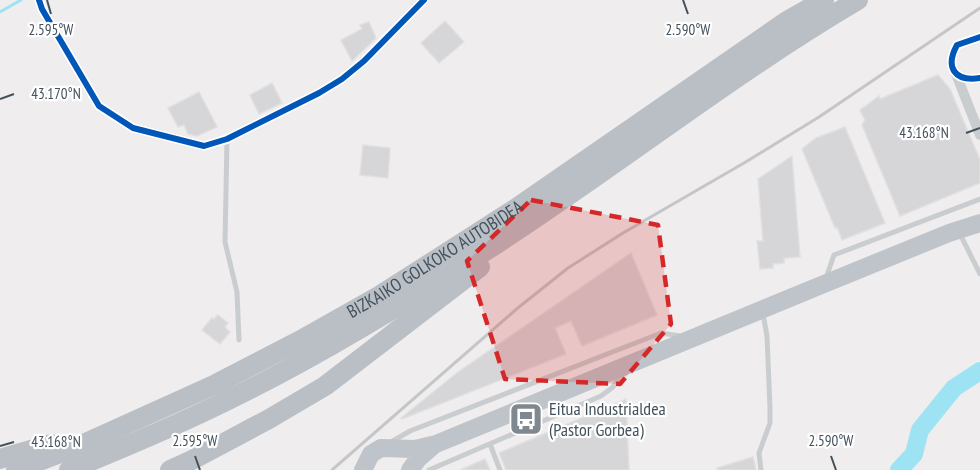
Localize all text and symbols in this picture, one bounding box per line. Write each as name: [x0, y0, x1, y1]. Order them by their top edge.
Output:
text: 2.595°W: [29, 20, 73, 39]
text: 2.590°W: [666, 20, 710, 39]
text: 43.170°N: [31, 84, 81, 103]
text: 43.168°N: [899, 123, 949, 142]
street label: BIZKAIKO GOLKOKO AUTOBIDEA: [343, 195, 528, 323]
place label: Eitua Industrialdea (Pastor Gorbea): [549, 397, 666, 441]
bus stop icon: Eitua Industrialdea (Pastor Gorbea): [508, 401, 544, 437]
text: 2.595°W: [173, 431, 217, 450]
text: 2.590°W: [809, 431, 853, 450]
text: 43.168°N: [31, 432, 81, 451]

